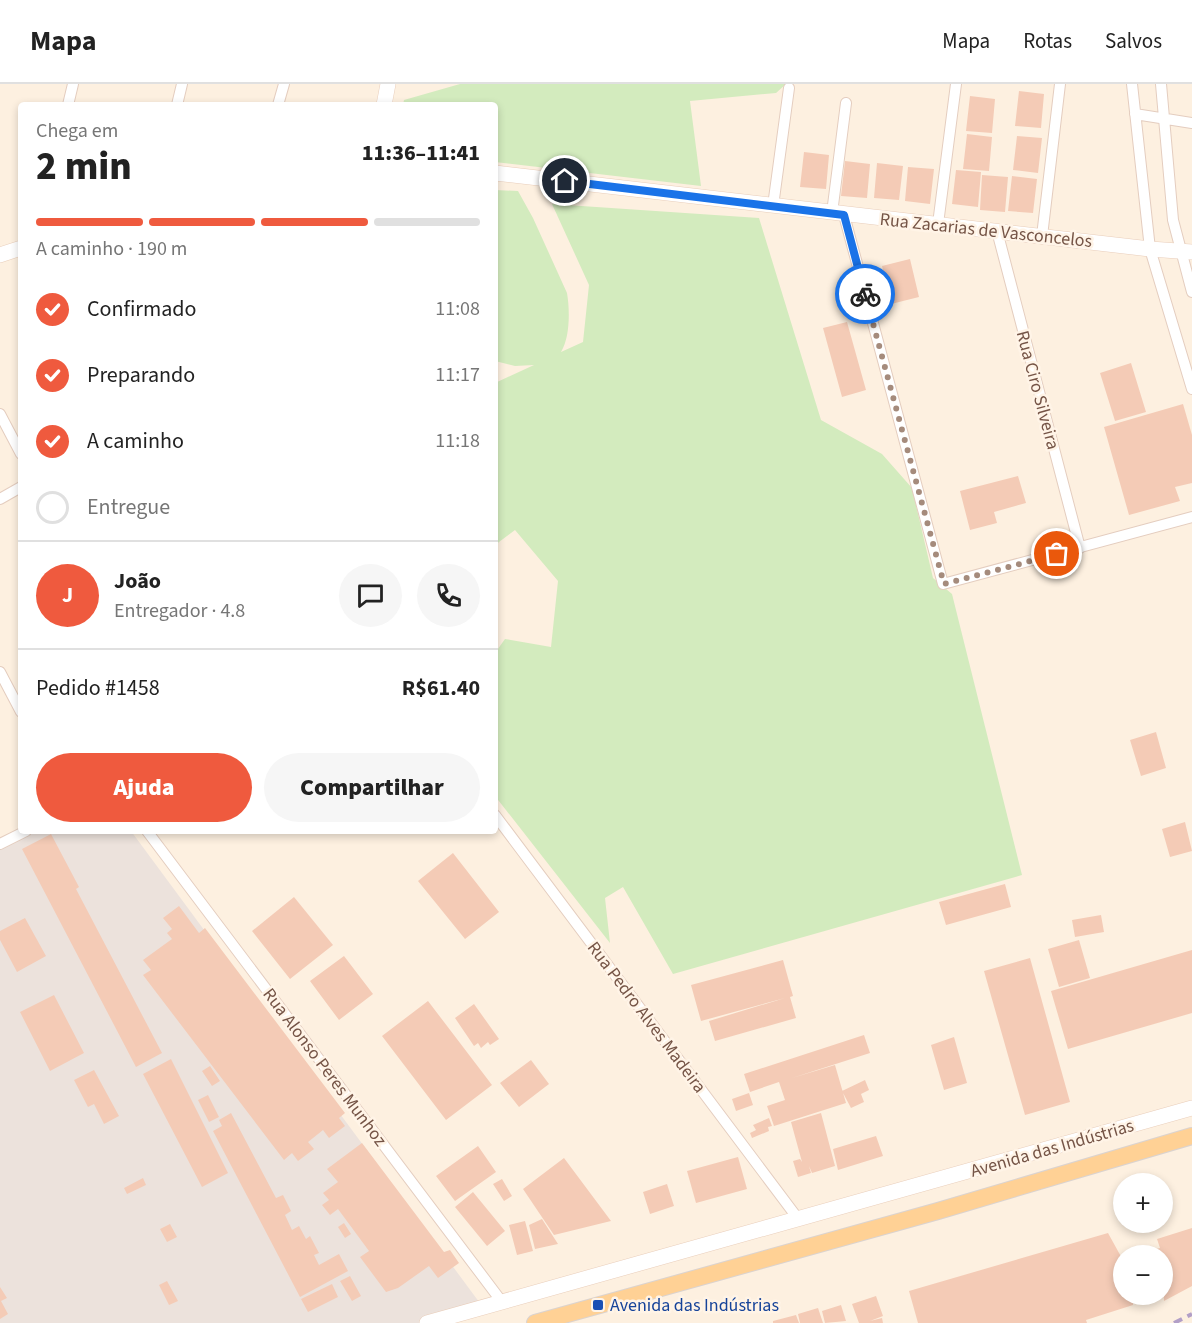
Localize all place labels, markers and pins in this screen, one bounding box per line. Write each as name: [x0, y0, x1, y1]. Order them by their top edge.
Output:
pin: [539, 155, 590, 206]
pin: [1031, 528, 1082, 579]
place label: Avenida das Indústrias: [610, 1293, 779, 1318]
marker: Avenida das Indústrias: [591, 1298, 605, 1312]

